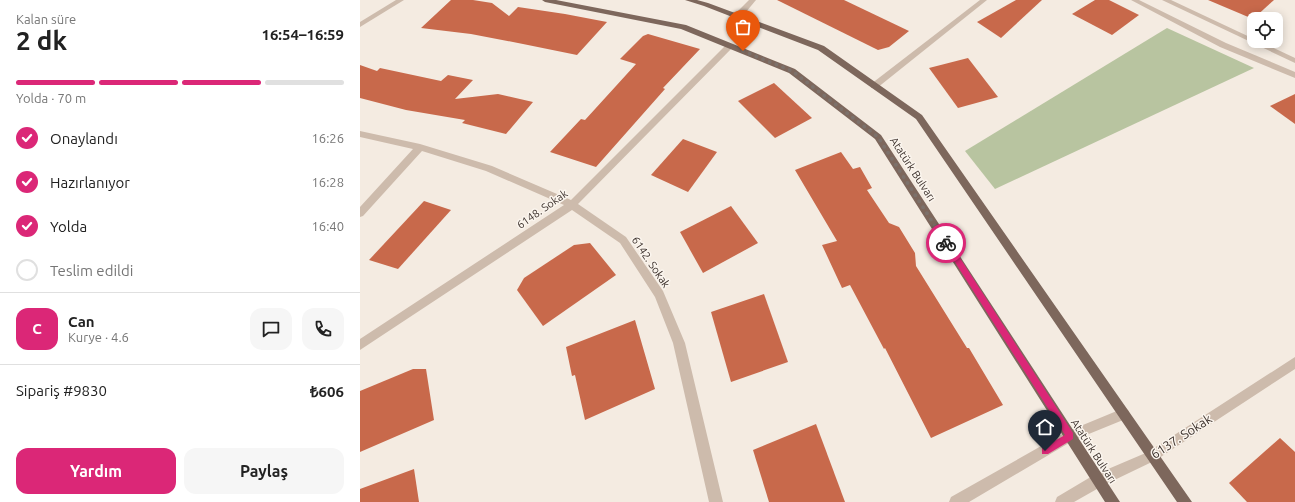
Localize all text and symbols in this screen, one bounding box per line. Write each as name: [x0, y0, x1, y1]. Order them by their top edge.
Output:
pin: [726, 10, 760, 51]
text: Kalan süre: [16, 12, 76, 26]
map controls: [1247, 12, 1283, 48]
button: locate: [1247, 12, 1283, 48]
icon: bag: [732, 16, 754, 38]
text: 2 dk: [16, 26, 67, 55]
text: 16:54–16:59: [261, 26, 344, 43]
text: Yolda · 70 m: [16, 91, 86, 105]
icon: check: [16, 127, 38, 149]
text: Onaylandı: [50, 130, 118, 147]
text: 16:26: [311, 131, 344, 145]
street label: Atatürk Bulvarı: [888, 135, 938, 203]
icon: check: [16, 171, 38, 193]
text: Hazırlanıyor: [50, 174, 130, 191]
text: 16:28: [311, 175, 344, 189]
street label: 6148. Sokak: [514, 187, 570, 231]
icon: check: [16, 215, 38, 237]
text: Yolda: [50, 218, 87, 235]
text: 16:40: [311, 219, 344, 233]
courier: [926, 223, 966, 263]
icon: bike: [935, 232, 957, 254]
street label: 6142. Sokak: [630, 234, 673, 290]
text: Teslim edildi: [50, 262, 133, 279]
button: chat: [250, 308, 292, 350]
button: phone: [302, 308, 344, 350]
text: Can: [68, 313, 95, 330]
text: C: [32, 320, 42, 337]
text: Kurye · 4.6: [68, 330, 129, 344]
text: Sipariş #9830: [16, 382, 107, 399]
text: ₺606: [310, 383, 344, 400]
pin: [1028, 410, 1062, 451]
street label: 6137. Sokak: [1148, 411, 1214, 461]
icon: home: [1034, 416, 1056, 438]
street label: Atatürk Bulvarı: [1069, 417, 1119, 485]
button: Yardım: [16, 448, 176, 494]
button: Paylaş: [184, 448, 344, 494]

